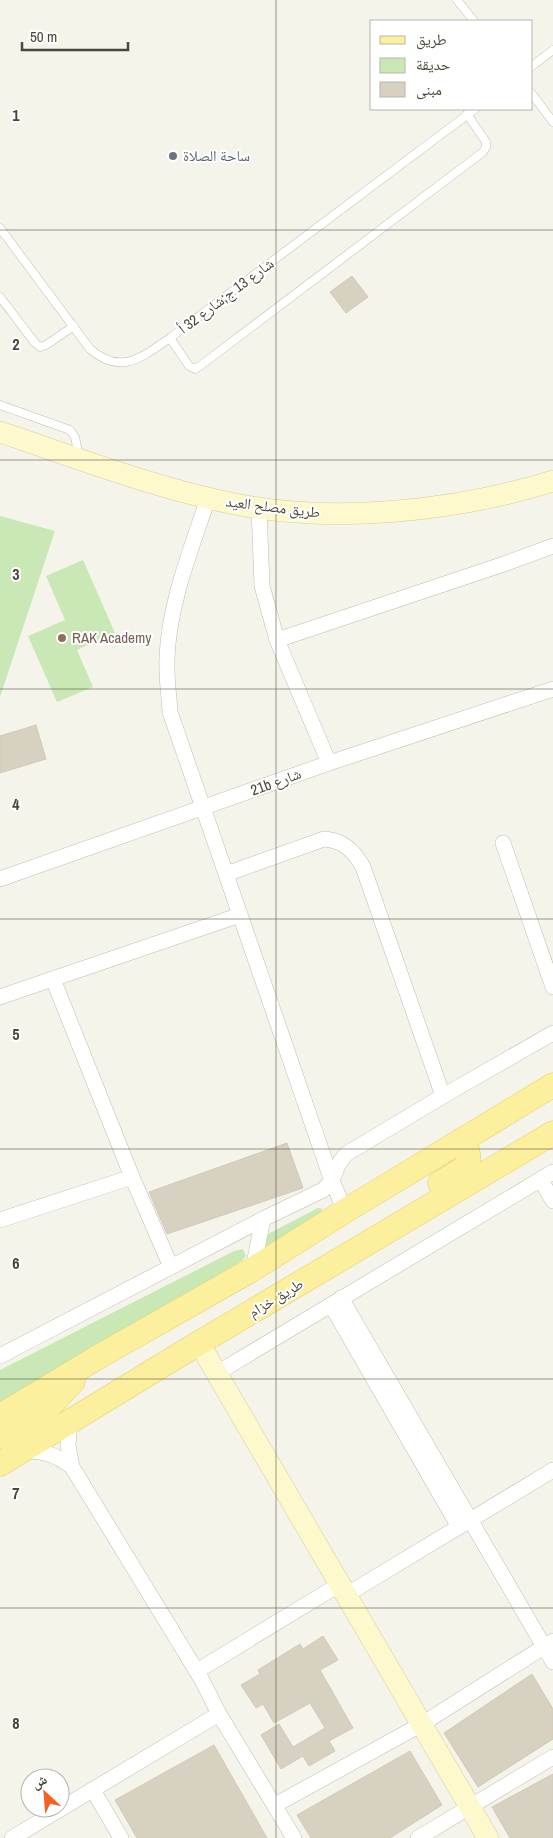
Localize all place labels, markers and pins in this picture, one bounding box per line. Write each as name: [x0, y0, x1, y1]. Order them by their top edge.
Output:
place label: ساحة الصلاة: [183, 145, 250, 166]
marker: ساحة الصلاة: [167, 150, 179, 162]
place label: RAK Academy: [72, 627, 152, 648]
marker: RAK Academy: [56, 632, 68, 644]

